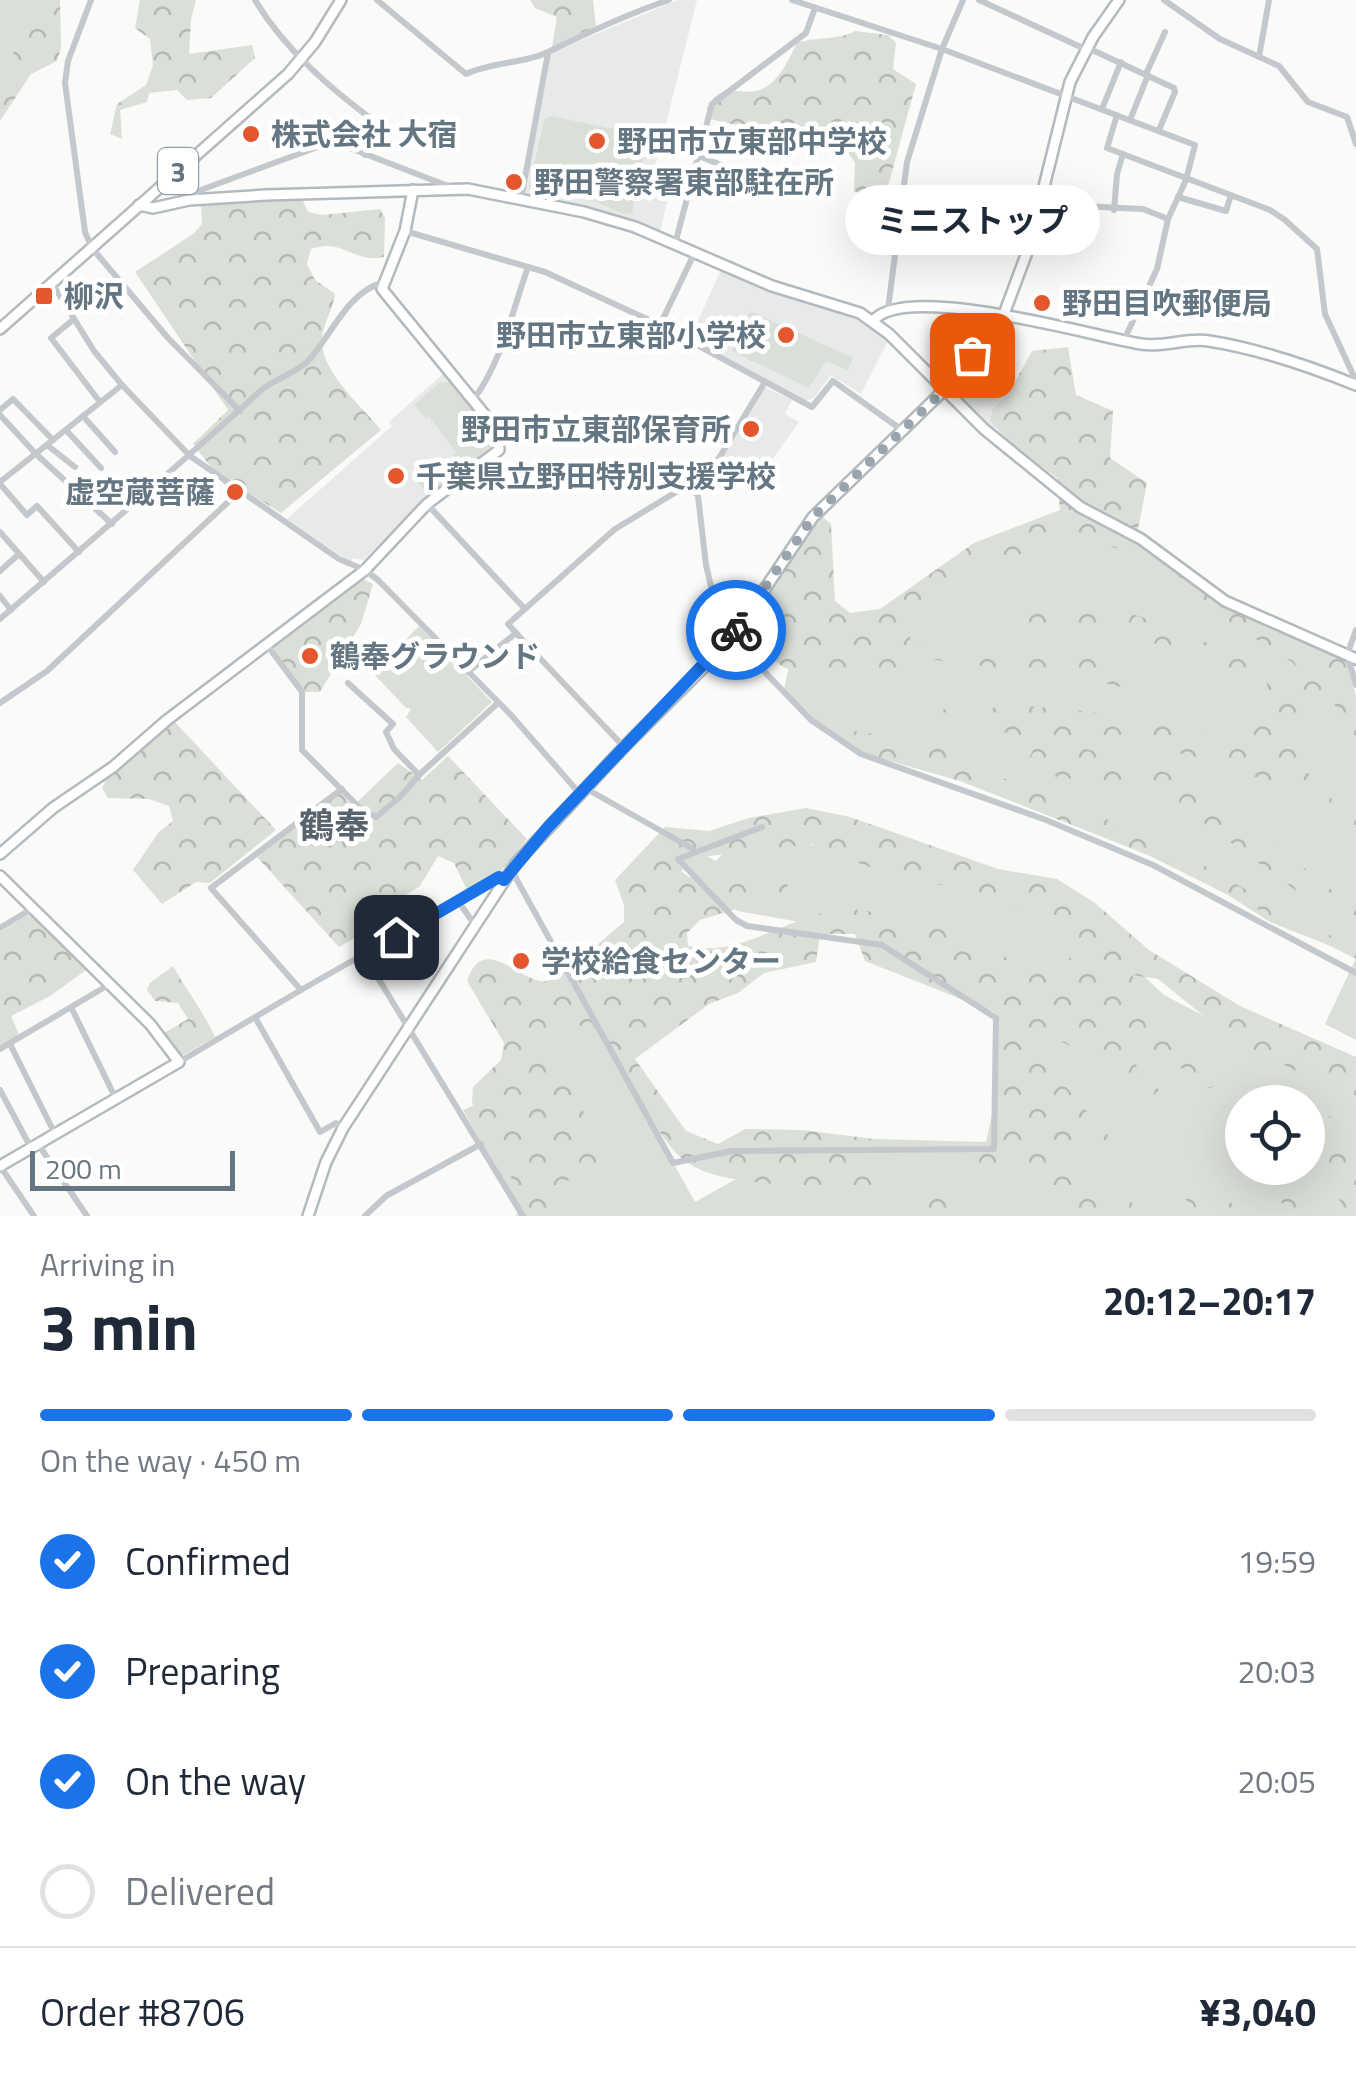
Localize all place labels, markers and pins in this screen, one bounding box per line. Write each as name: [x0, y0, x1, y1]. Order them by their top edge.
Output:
place label: 株式会社 大宿: [271, 111, 458, 157]
place label: 野田市立東部中学校: [617, 118, 887, 164]
marker: 株式会社 大宿: [240, 123, 262, 145]
marker: 野田市立東部中学校: [586, 130, 608, 152]
place label: 野田警察署東部駐在所: [534, 159, 834, 205]
marker: 野田警察署東部駐在所: [503, 171, 525, 193]
callout: ミニストップ: [844, 185, 1100, 255]
place label: 柳沢: [64, 273, 124, 319]
place label: 野田目吹郵便局: [1062, 280, 1272, 326]
marker: 柳沢: [33, 285, 55, 307]
marker: 野田目吹郵便局: [1031, 292, 1053, 314]
place label: 野田市立東部小学校: [496, 312, 766, 358]
pin: [930, 313, 1015, 398]
marker: 野田市立東部小学校: [775, 324, 797, 346]
place label: 野田市立東部保育所: [461, 406, 731, 452]
marker: 野田市立東部保育所: [740, 418, 762, 440]
place label: 千葉県立野田特別支援学校: [416, 453, 776, 499]
marker: 千葉県立野田特別支援学校: [385, 465, 407, 487]
place label: 虚空蔵菩薩: [65, 469, 215, 515]
marker: 虚空蔵菩薩: [224, 481, 246, 503]
place label: 鶴奉グラウンド: [330, 633, 540, 679]
marker: 鶴奉グラウンド: [299, 645, 321, 667]
pin: [354, 895, 439, 980]
place label: 学校給食センター: [541, 938, 781, 984]
marker: 学校給食センター: [510, 950, 532, 972]

